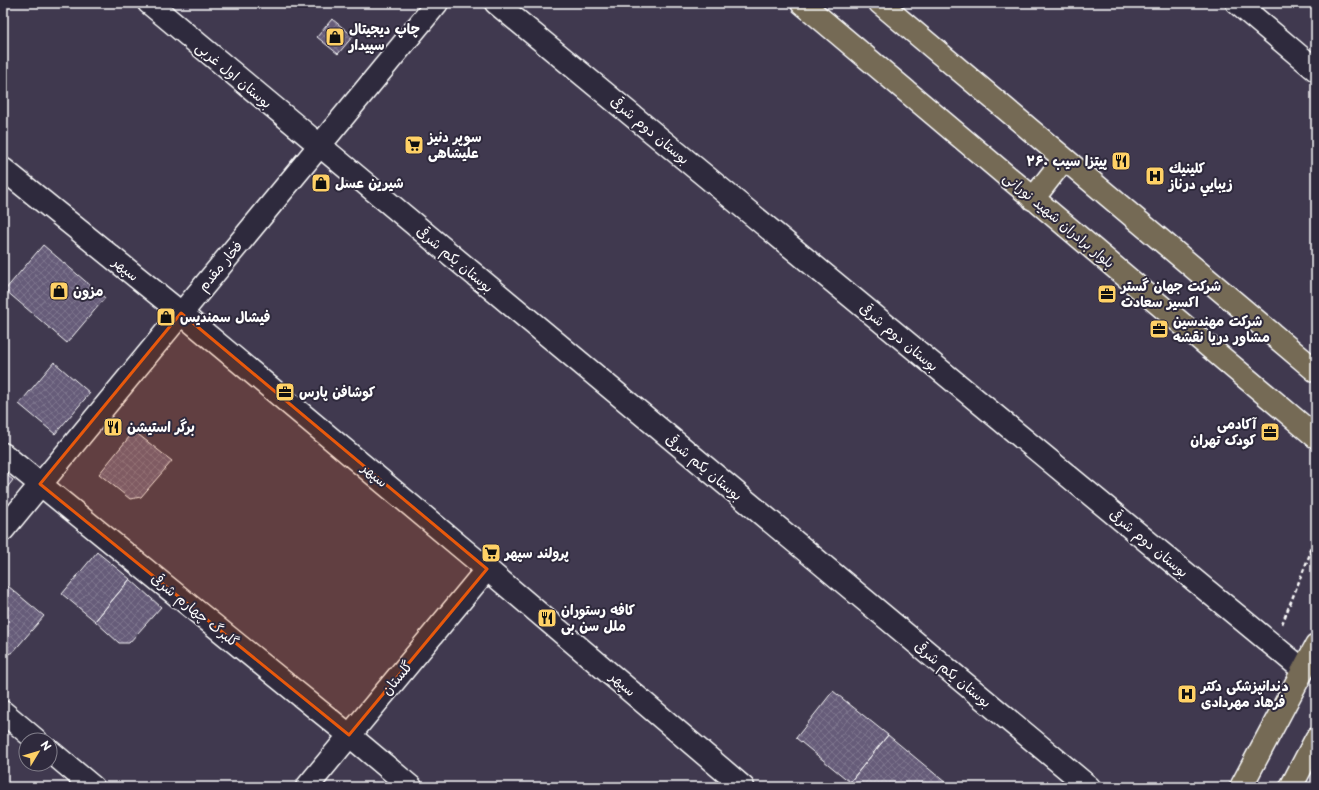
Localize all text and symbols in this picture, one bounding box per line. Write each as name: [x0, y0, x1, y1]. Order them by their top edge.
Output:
place label: چاپ دیجیتال سپیدار: [347, 18, 420, 55]
shop icon: چاپ دیجیتال سپیدار: [324, 26, 346, 48]
street label: بوستان اول غربی: [192, 36, 277, 113]
street label: بوستان دوم شرقی: [606, 90, 694, 170]
place label: سوپر دنيز عليشاهى: [426, 126, 482, 163]
supermarket icon: سوپر دنيز عليشاهى: [403, 134, 425, 156]
place label: پیتزا سیب ٣۶٠: [1026, 150, 1107, 171]
restaurant icon: پیتزا سیب ٣۶٠: [1110, 150, 1132, 172]
place label: كلينيك زيبايي درناز: [1167, 157, 1233, 197]
hospital icon: كلينيك زيبايي درناز: [1144, 165, 1166, 187]
street label: بلوار برادران شهید نورانی: [999, 167, 1120, 273]
shop icon: شیرین عسل: [310, 172, 332, 194]
place label: شیرین عسل: [335, 172, 404, 193]
street label: بوستان یکم شرقی: [412, 220, 498, 298]
street label: فخار مقدم: [192, 236, 248, 296]
street label: سپهر: [108, 251, 144, 286]
place label: شرکت جهان گستر اکسیر سعادت: [1119, 275, 1221, 312]
shop icon: مزون: [48, 280, 70, 302]
place label: مزون: [73, 280, 103, 301]
office icon: شرکت جهان گستر اکسیر سعادت: [1096, 283, 1118, 305]
street label: بوستان دوم شرقی: [855, 297, 943, 377]
shop icon: فیشال سمندیس: [155, 306, 177, 328]
place label: فیشال سمندیس: [180, 306, 270, 327]
place label: شرکت مهندسین مشاور دریا نقشه: [1173, 310, 1270, 347]
office icon: شرکت مهندسین مشاور دریا نقشه: [1148, 318, 1170, 340]
office icon: کوشافن پارس: [274, 381, 296, 403]
place label: کوشافن پارس: [299, 381, 376, 402]
place label: آکادمی کودک تهران: [1190, 413, 1257, 450]
restaurant icon: برگر استیشن: [102, 416, 124, 438]
place label: برگر استیشن: [127, 416, 195, 437]
office icon: آکادمی کودک تهران: [1259, 421, 1281, 443]
street label: بوستان یکم شرقی: [661, 428, 747, 506]
street label: سپهر: [357, 457, 393, 492]
street label: بوستان دوم شرقی: [1105, 503, 1193, 583]
supermarket icon: پرولند سپهر: [480, 542, 502, 564]
place label: پرولند سپهر: [503, 542, 569, 563]
street label: گلبرگ چهارم شرقی: [146, 568, 244, 652]
place label: کافه رستوران ملل سن بی: [561, 599, 636, 636]
restaurant icon: کافه رستوران ملل سن بی: [536, 607, 558, 629]
street label: بوستان یکم شرقی: [910, 635, 996, 713]
street label: گلستان: [376, 656, 417, 699]
street label: سپهر: [605, 666, 641, 701]
place label: دندانپزشکی دکتر فرهاد مهردادی: [1199, 675, 1289, 712]
hospital icon: دندانپزشکی دکتر فرهاد مهردادی: [1176, 683, 1198, 705]
north arrow: [18, 732, 58, 772]
text: N: [37, 737, 56, 754]

